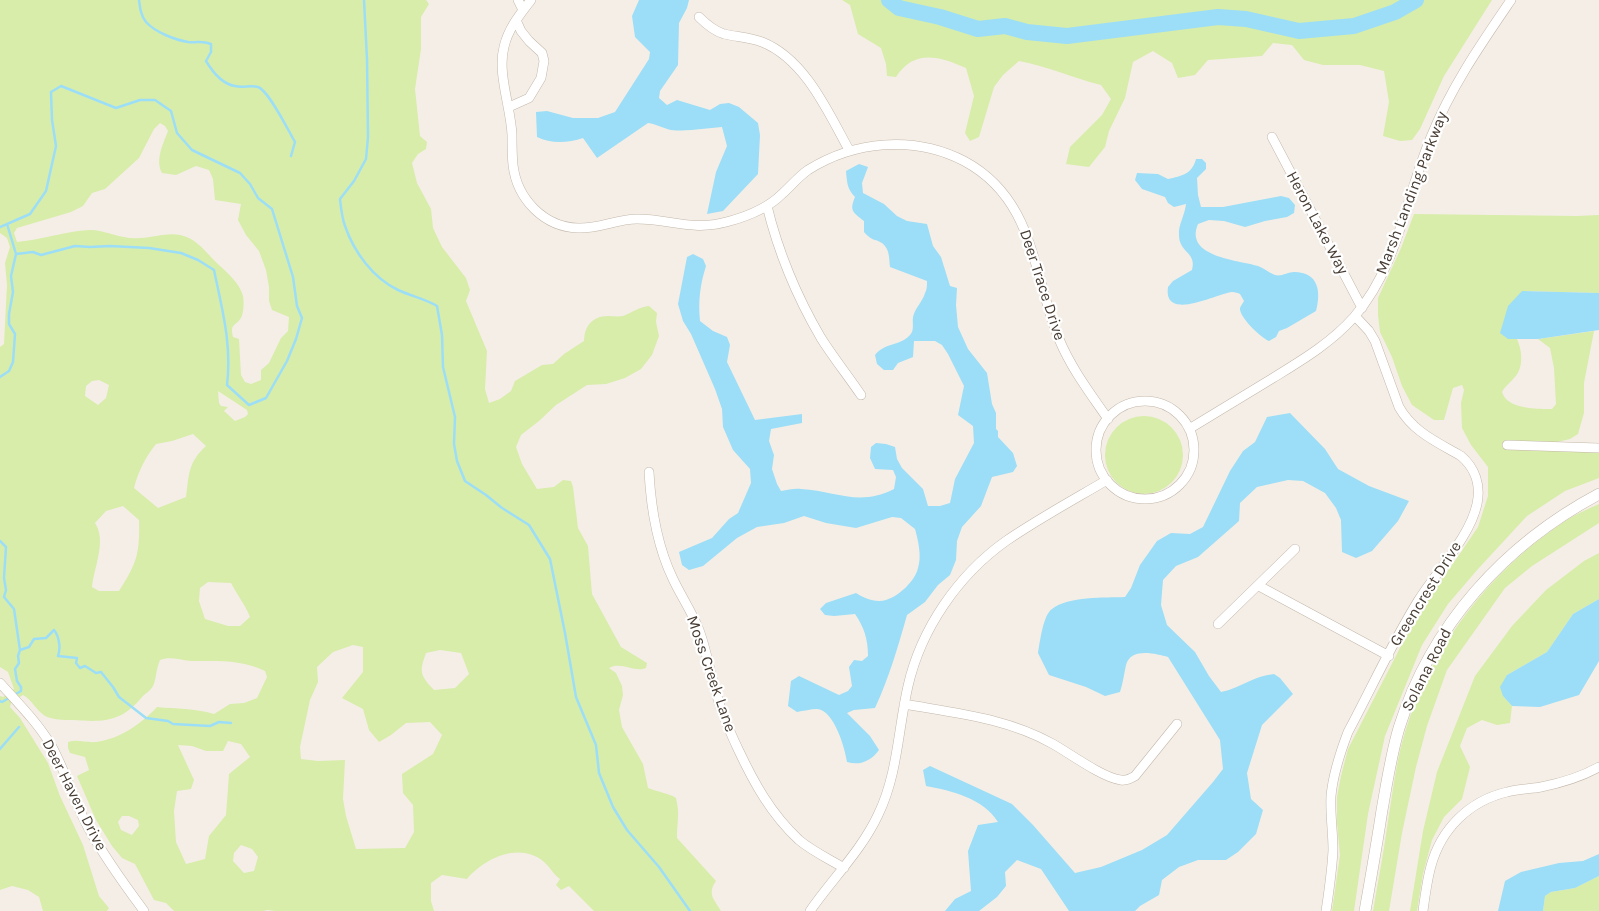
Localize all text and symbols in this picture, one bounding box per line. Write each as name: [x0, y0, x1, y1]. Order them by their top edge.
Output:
street label: Marsh Landing Parkway: [1372, 109, 1452, 277]
street label: Heron Lake Way: [1282, 168, 1352, 278]
street label: Deer Trace Drive: [1015, 227, 1069, 343]
street label: Greencrest Drive: [1386, 538, 1466, 650]
street label: Moss Creek Lane: [682, 613, 740, 735]
street label: Solana Road: [1398, 625, 1456, 715]
street label: Deer Haven Drive: [37, 736, 111, 854]

